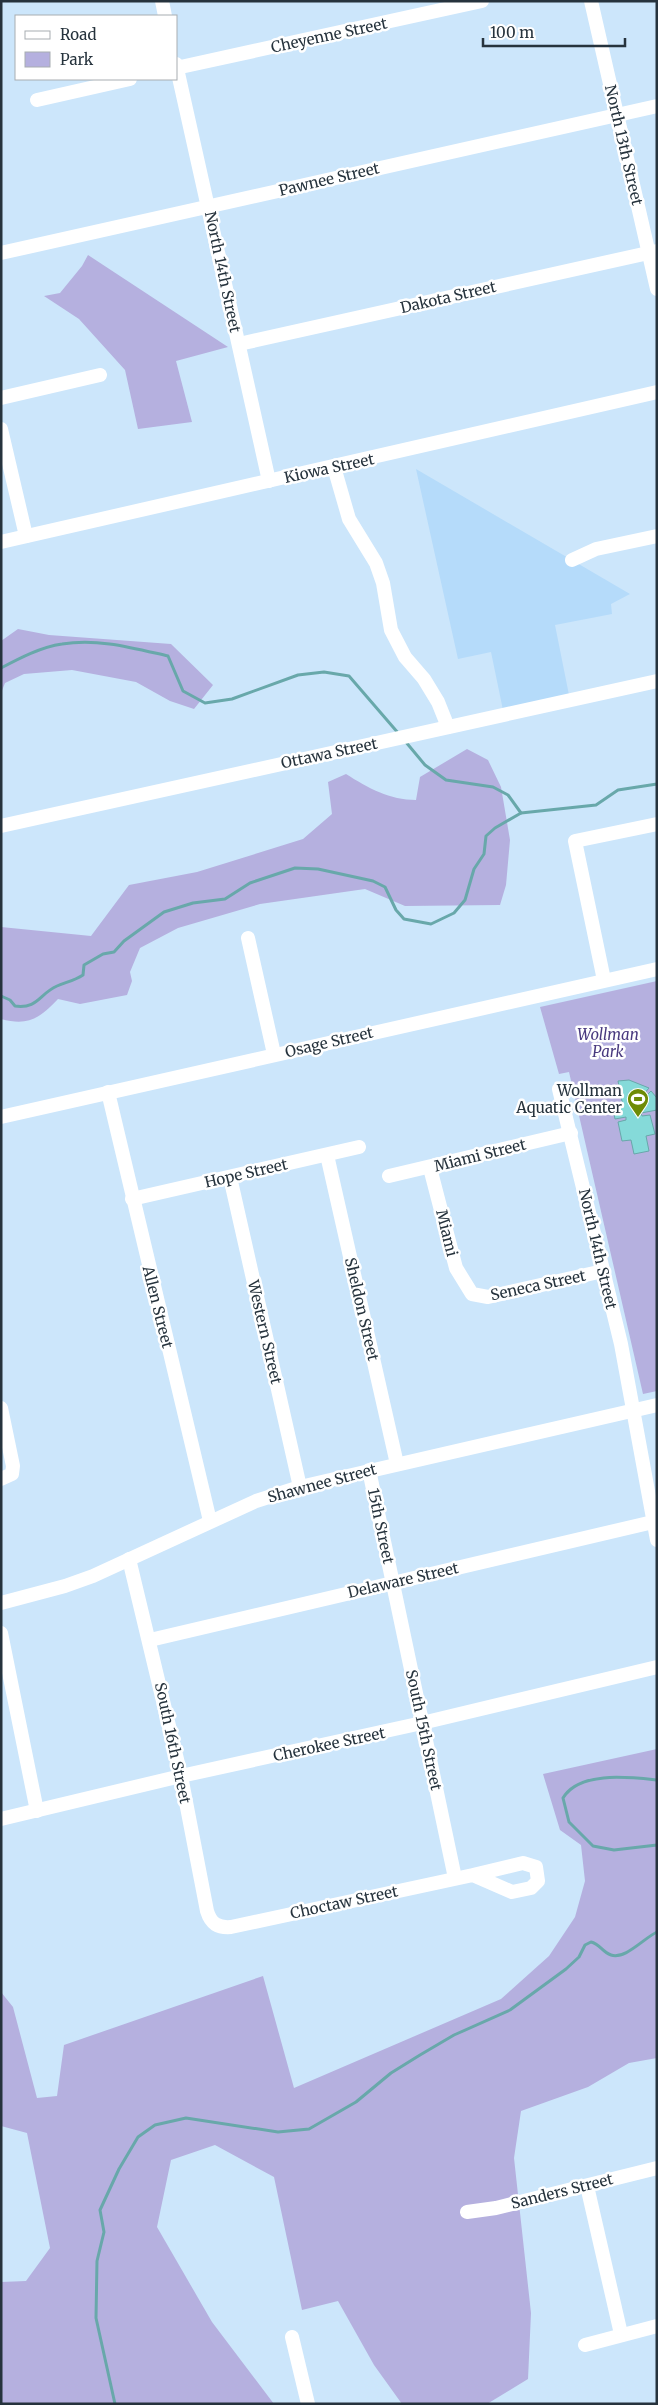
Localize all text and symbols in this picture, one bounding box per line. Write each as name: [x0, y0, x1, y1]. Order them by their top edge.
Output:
street label: Cheyenne Street: [269, 13, 389, 57]
legend: [15, 15, 178, 80]
scale bar: [483, 15, 626, 47]
text: 100 m: [490, 23, 534, 42]
text: Road: [60, 25, 96, 44]
text: Park: [60, 50, 94, 69]
street label: North 13th Street: [601, 83, 647, 207]
street label: Pawnee Street: [277, 158, 381, 200]
street label: North 14th Street: [201, 210, 245, 334]
street label: Dakota Street: [398, 277, 498, 317]
street label: Kiowa Street: [282, 449, 376, 487]
street label: Ottawa Street: [279, 733, 379, 772]
street label: Osage Street: [283, 1023, 375, 1061]
park label: Wollman Park: [577, 1025, 639, 1061]
place label: Wollman Aquatic Center: [515, 1081, 622, 1117]
sports icon: Wollman Aquatic Center: [626, 1087, 650, 1118]
street label: Miami Street: [432, 1134, 528, 1176]
street label: Hope Street: [203, 1154, 289, 1192]
street label: North 14th Street: [575, 1187, 621, 1311]
street label: Miami: [432, 1208, 462, 1258]
street label: Sheldon Street: [341, 1256, 383, 1363]
street label: Allen Street: [138, 1263, 177, 1350]
street label: Seneca Street: [489, 1266, 588, 1304]
street label: Western Street: [244, 1277, 286, 1386]
street label: Shawnee Street: [265, 1459, 379, 1507]
street label: 15th Street: [364, 1487, 398, 1566]
street label: Delaware Street: [346, 1558, 461, 1602]
street label: South 15th Street: [402, 1668, 446, 1792]
street label: South 16th Street: [151, 1681, 195, 1806]
street label: Cherokee Street: [271, 1723, 387, 1765]
street label: Choctaw Street: [288, 1881, 400, 1923]
street label: Sanders Street: [509, 2169, 615, 2213]

